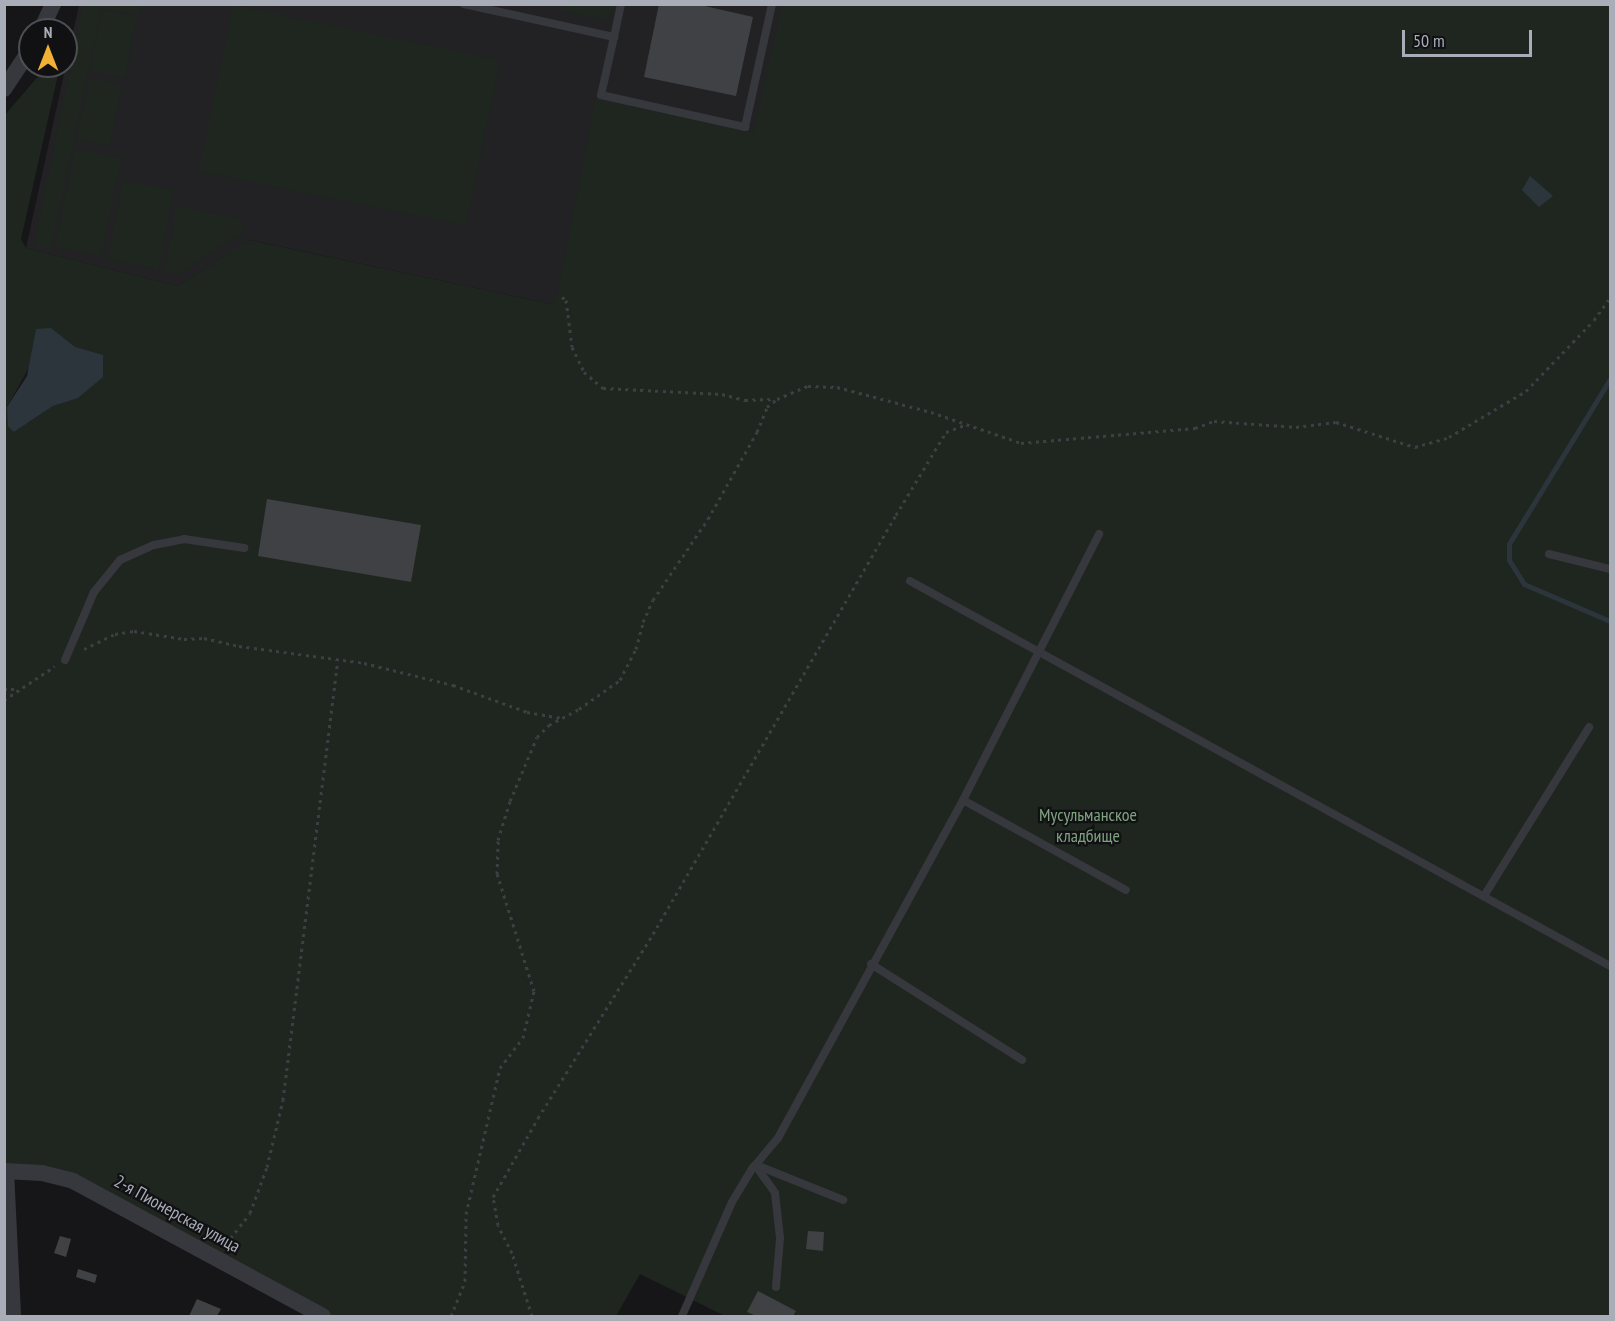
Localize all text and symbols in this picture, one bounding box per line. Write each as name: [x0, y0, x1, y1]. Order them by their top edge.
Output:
north arrow: [18, 18, 78, 78]
scale bar: [1405, 18, 1536, 56]
text: N: [44, 22, 52, 42]
text: 50 m: [1413, 29, 1445, 52]
park label: Мусульманское кладбище: [1039, 805, 1137, 848]
street label: 2-я Пионерская улица: [110, 1170, 244, 1258]

